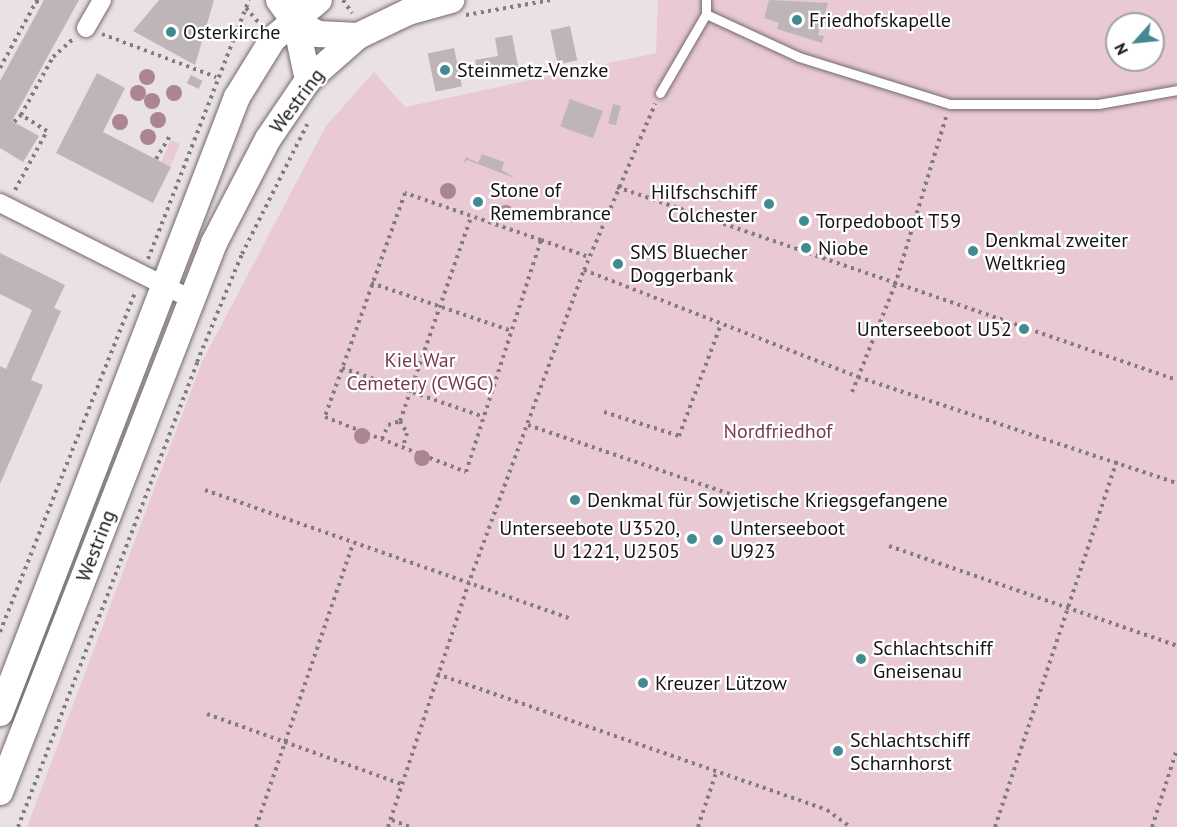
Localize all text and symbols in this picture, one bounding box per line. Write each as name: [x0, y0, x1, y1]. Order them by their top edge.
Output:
place label: Friedhofskapelle: [809, 8, 951, 32]
north arrow: [1105, 12, 1165, 72]
marker: Friedhofskapelle: [790, 13, 804, 27]
place label: Osterkirche: [183, 20, 280, 44]
marker: Osterkirche: [164, 25, 178, 39]
text: N: [1109, 40, 1132, 58]
place label: Steinmetz-Venzke: [457, 58, 608, 82]
marker: Steinmetz-Venzke: [438, 63, 452, 77]
street label: Westring: [265, 64, 329, 138]
place label: Stone of Remembrance: [490, 178, 611, 225]
place label: Hilfschschiff Colchester: [651, 180, 757, 227]
marker: Stone of Remembrance: [471, 195, 485, 209]
marker: Hilfschschiff Colchester: [762, 197, 776, 211]
place label: Torpedoboot T59: [816, 209, 962, 233]
marker: Torpedoboot T59: [797, 214, 811, 228]
place label: Denkmal zweiter Weltkrieg: [985, 228, 1129, 275]
place label: Niobe: [818, 236, 868, 260]
place label: SMS Bluecher Doggerbank: [630, 240, 748, 287]
marker: Niobe: [799, 241, 813, 255]
marker: Denkmal zweiter Weltkrieg: [966, 244, 980, 258]
marker: SMS Bluecher Doggerbank: [611, 257, 625, 271]
place label: Unterseeboot U52: [857, 317, 1012, 341]
marker: Unterseeboot U52: [1017, 322, 1031, 336]
park label: Kiel War Cemetery (CWGC): [346, 348, 494, 395]
park label: Nordfriedhof: [724, 419, 832, 443]
place label: Denkmal für Sowjetische Kriegsgefangene: [587, 488, 948, 512]
marker: Denkmal für Sowjetische Kriegsgefangene: [568, 493, 582, 507]
street label: Westring: [71, 507, 121, 585]
place label: Unterseebote U3520, U 1221, U2505: [499, 516, 680, 563]
place label: Unterseeboot U923: [730, 516, 845, 563]
marker: Unterseebote U3520, U 1221, U2505: [685, 532, 699, 546]
marker: Unterseeboot U923: [711, 533, 725, 547]
place label: Schlachtschiff Gneisenau: [873, 636, 993, 683]
marker: Schlachtschiff Gneisenau: [854, 652, 868, 666]
place label: Kreuzer Lützow: [655, 671, 787, 695]
marker: Kreuzer Lützow: [636, 676, 650, 690]
place label: Schlachtschiff Scharnhorst: [850, 728, 970, 775]
marker: Schlachtschiff Scharnhorst: [831, 744, 845, 758]

